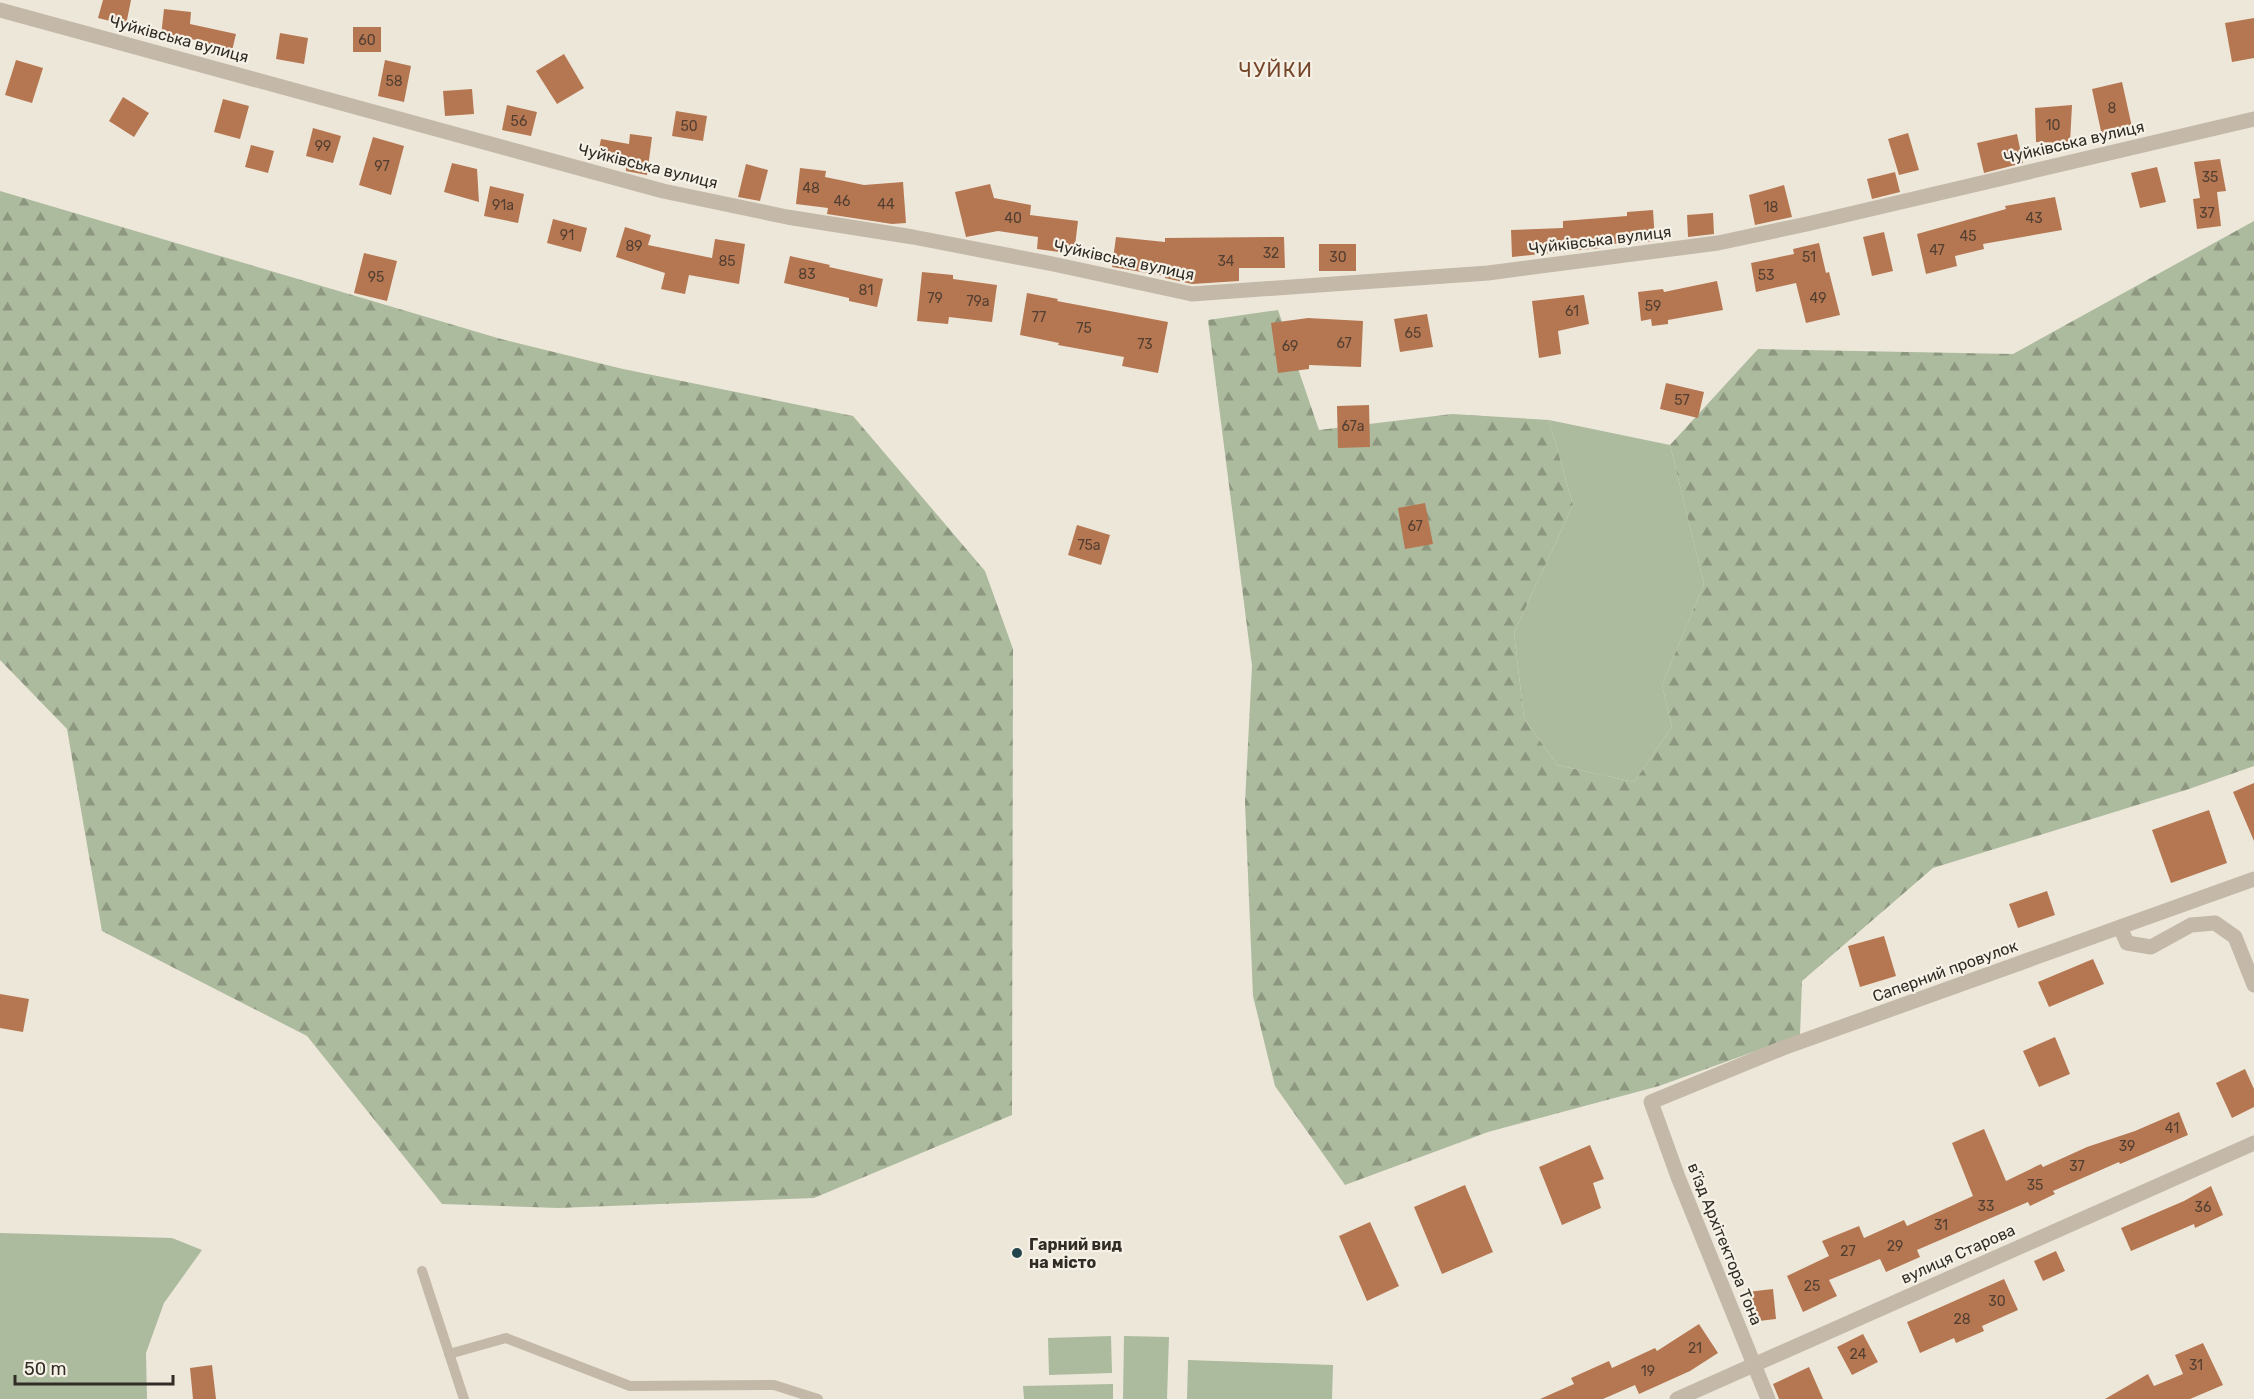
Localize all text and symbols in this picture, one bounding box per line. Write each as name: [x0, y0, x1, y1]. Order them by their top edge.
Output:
street label: Чуйківська вулиця: [107, 11, 251, 67]
house number: 60: [358, 32, 376, 49]
district label: ЧУЙКИ: [1239, 58, 1313, 82]
house number: 58: [385, 73, 403, 90]
house number: 8: [2108, 100, 2117, 117]
house number: 56: [511, 113, 527, 130]
street label: Чуйківська вулиця: [2002, 117, 2146, 167]
house number: 10: [2046, 117, 2061, 134]
house number: 50: [680, 118, 698, 135]
house number: 99: [315, 138, 331, 155]
street label: Чуйківська вулиця: [576, 139, 720, 193]
house number: 97: [374, 158, 390, 175]
house number: 35: [2202, 169, 2218, 186]
house number: 48: [802, 180, 820, 197]
house number: 46: [833, 193, 851, 210]
house number: 44: [877, 196, 895, 213]
house number: 91а: [492, 197, 514, 214]
house number: 18: [1764, 199, 1779, 216]
house number: 37: [2199, 205, 2215, 222]
house number: 40: [1004, 210, 1022, 227]
house number: 43: [2025, 210, 2043, 227]
street label: Чуйківська вулиця: [1528, 222, 1672, 258]
house number: 91: [560, 227, 574, 244]
house number: 45: [1959, 228, 1977, 245]
street label: Чуйківська вулиця: [1052, 236, 1196, 284]
house number: 89: [625, 238, 643, 255]
house number: 47: [1929, 242, 1945, 259]
house number: 32: [1263, 245, 1279, 262]
house number: 30: [1329, 249, 1347, 266]
house number: 51: [1802, 249, 1816, 266]
house number: 85: [718, 253, 736, 270]
house number: 34: [1217, 253, 1235, 270]
house number: 83: [798, 266, 816, 283]
house number: 53: [1758, 267, 1774, 284]
house number: 95: [368, 269, 384, 286]
house number: 81: [859, 282, 873, 299]
house number: 79: [927, 290, 943, 307]
house number: 49: [1810, 290, 1826, 307]
house number: 79а: [966, 293, 990, 310]
house number: 59: [1645, 298, 1661, 315]
house number: 61: [1565, 303, 1579, 320]
house number: 77: [1032, 309, 1046, 326]
house number: 75: [1076, 320, 1092, 337]
house number: 65: [1405, 325, 1421, 342]
house number: 67: [1336, 335, 1352, 352]
house number: 73: [1137, 336, 1153, 353]
house number: 69: [1282, 338, 1298, 355]
house number: 57: [1674, 392, 1690, 409]
house number: 67а: [1342, 418, 1364, 435]
house number: 67: [1407, 518, 1423, 535]
house number: 75а: [1077, 537, 1101, 554]
street label: Саперний провулок: [1870, 936, 2021, 1006]
house number: 41: [2165, 1120, 2179, 1137]
house number: 39: [2119, 1138, 2135, 1155]
house number: 37: [2069, 1158, 2085, 1175]
street label: в’їзд Архітектора Тона: [1684, 1160, 1766, 1328]
house number: 35: [2027, 1177, 2043, 1194]
house number: 33: [1978, 1198, 1994, 1215]
house number: 36: [2195, 1199, 2211, 1216]
house number: 31: [1934, 1217, 1948, 1234]
street label: вулиця Старова: [1898, 1220, 2018, 1288]
place label: Гарний вид на місто: [1029, 1235, 1122, 1272]
house number: 29: [1887, 1238, 1903, 1255]
house number: 27: [1840, 1243, 1856, 1260]
marker: Гарний вид на місто: [1010, 1246, 1024, 1260]
house number: 25: [1804, 1278, 1820, 1295]
house number: 30: [1988, 1293, 2006, 1310]
house number: 28: [1953, 1311, 1971, 1328]
house number: 21: [1688, 1340, 1702, 1357]
house number: 24: [1850, 1346, 1867, 1363]
scale bar: [15, 1348, 172, 1386]
house number: 31: [2189, 1357, 2203, 1374]
text: 50 m: [24, 1358, 67, 1380]
house number: 19: [1641, 1363, 1655, 1380]

